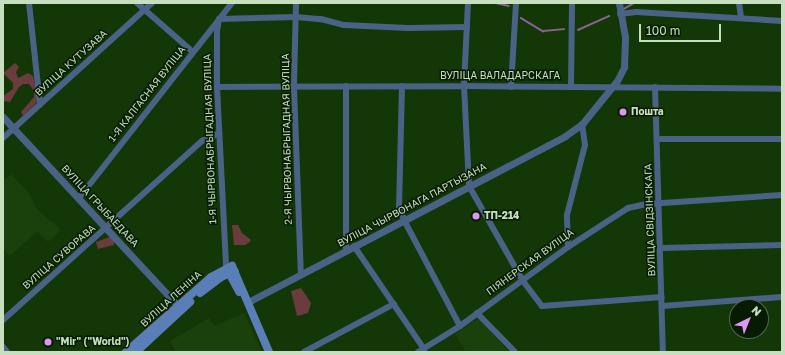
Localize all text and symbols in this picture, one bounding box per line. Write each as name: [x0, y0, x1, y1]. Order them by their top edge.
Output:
scale bar: [641, 16, 723, 42]
text: 100 m: [646, 23, 680, 38]
street label: ВУЛІЦА КУТУЗАВА: [32, 27, 110, 99]
street label: 1-Я КАЛГАСНАЯ ВУЛІЦА: [106, 44, 188, 144]
street label: 2-Я ЧЫРВОНАБРЫГАДНАЯ ВУЛІЦА: [280, 53, 294, 225]
street label: 1-Я ЧЫРВОНАБРЫГАДНАЯ ВУЛІЦА: [201, 54, 219, 224]
street label: ВУЛІЦА ВАЛАДАРСКАГА: [440, 70, 560, 82]
place label: Пошта: [631, 106, 664, 118]
marker: Пошта: [618, 107, 628, 117]
street label: ВУЛІЦА ЧЫРВОНАГА ПАРТЫЗАНА: [335, 160, 489, 250]
street label: ВУЛІЦА ГРЫБАЕДАВА: [59, 163, 141, 249]
street label: ВУЛІЦА СВІДЗІНСКАГА: [642, 163, 658, 277]
place label: ТП-214: [484, 210, 519, 222]
marker: ТП-214: [471, 211, 481, 221]
street label: ВУЛІЦА СУВОРАВА: [20, 222, 98, 292]
street label: ПІЯНЕРСКАЯ ВУЛІЦА: [484, 226, 576, 298]
street label: ВУЛІЦА ЛЕНІНА: [138, 268, 204, 330]
north arrow: [729, 299, 769, 339]
text: N: [749, 303, 764, 318]
place label: "Mir" ("World"): [56, 336, 129, 348]
marker: "Mir" ("World"): [43, 337, 53, 347]

